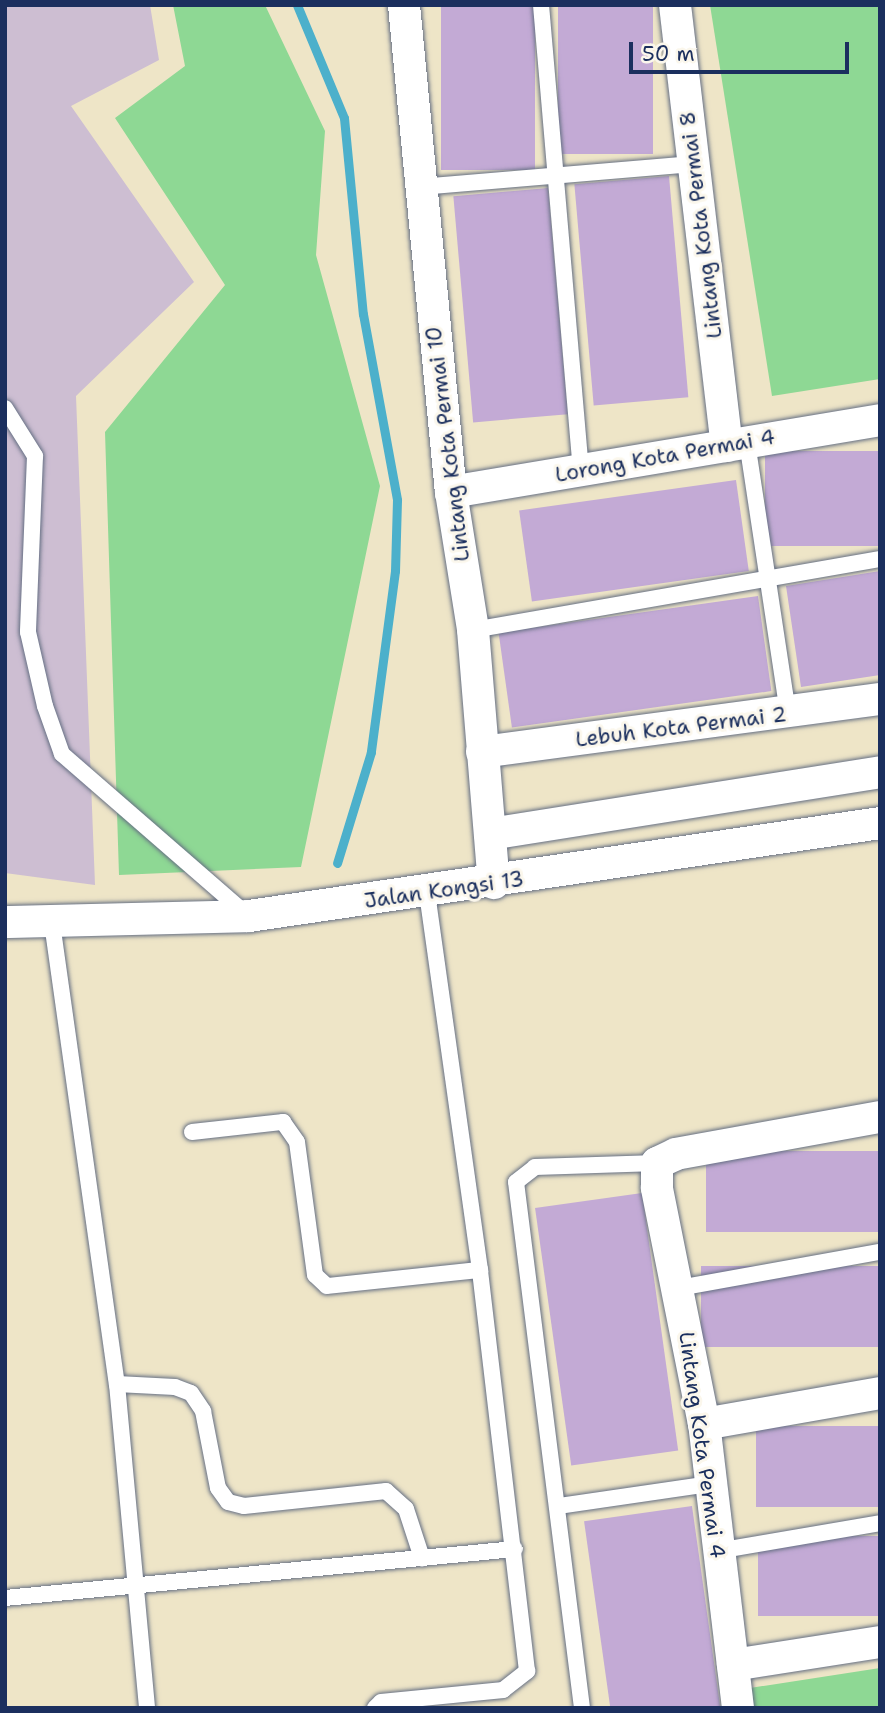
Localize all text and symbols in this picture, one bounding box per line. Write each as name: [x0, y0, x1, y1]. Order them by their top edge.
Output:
scale bar: [633, 28, 854, 72]
text: 50 m: [642, 40, 695, 68]
street label: Lintang Kota Permai 8: [675, 110, 727, 340]
street label: Lintang Kota Permai 10: [421, 325, 475, 563]
street label: Lorong Kota Permai 4: [553, 424, 777, 488]
street label: Lebuh Kota Permai 2: [574, 702, 788, 752]
street label: Jalan Kongsi 13: [363, 866, 525, 914]
street label: Lintang Kota Permai 4: [674, 1330, 730, 1560]

